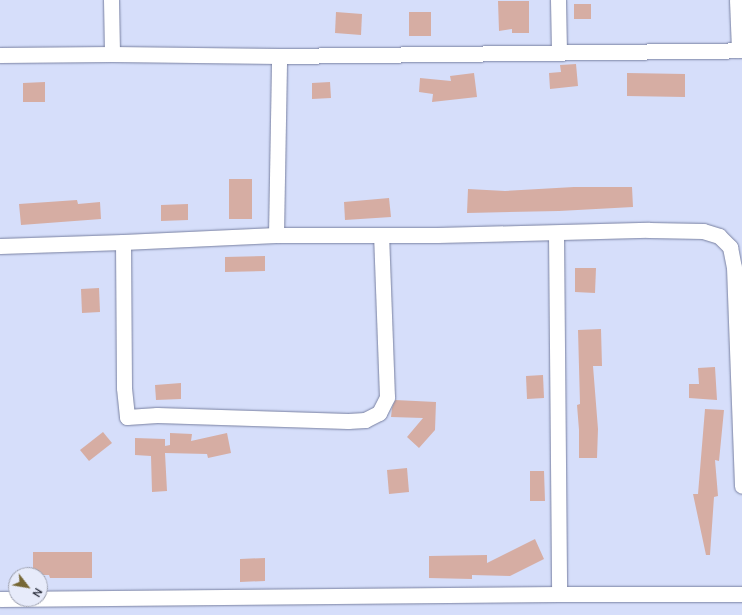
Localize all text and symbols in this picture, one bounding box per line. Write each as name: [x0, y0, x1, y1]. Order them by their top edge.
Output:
north arrow: [8, 567, 48, 607]
text: N: [29, 586, 46, 600]

